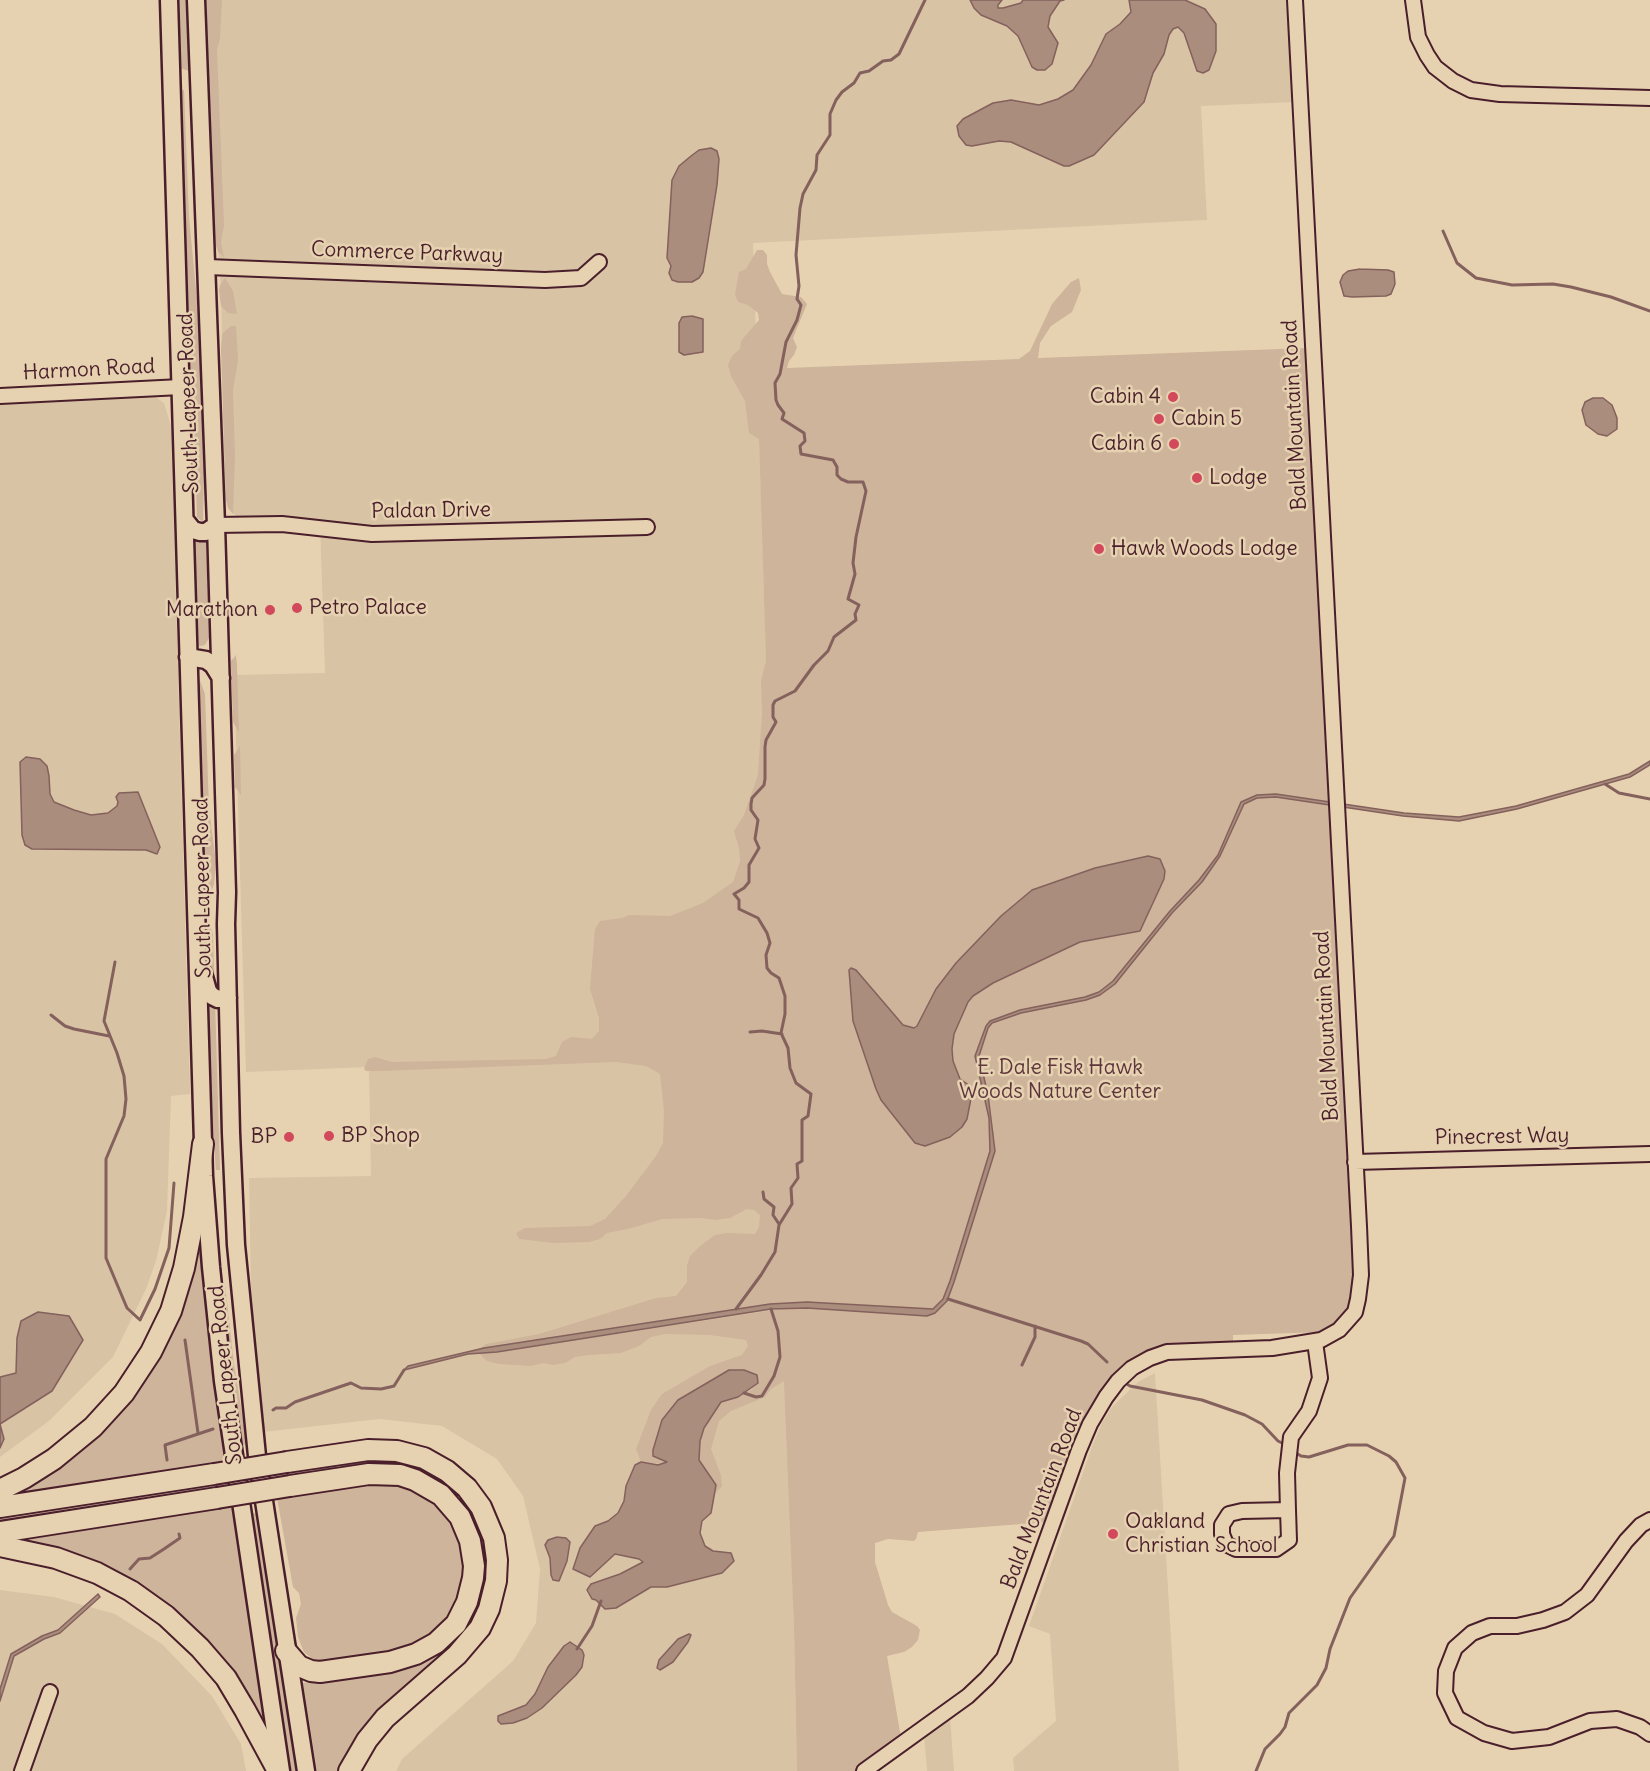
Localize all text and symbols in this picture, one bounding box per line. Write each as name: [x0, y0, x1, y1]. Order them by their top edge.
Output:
street label: Commerce Parkway: [310, 237, 504, 269]
street label: South Lapeer Road: [173, 312, 205, 494]
street label: Bald Mountain Road: [1277, 319, 1313, 511]
street label: Harmon Road: [22, 354, 156, 386]
place label: Cabin 4: [1090, 384, 1161, 410]
marker: Cabin 4: [1166, 390, 1180, 404]
place label: Cabin 5: [1171, 406, 1242, 432]
marker: Cabin 5: [1152, 412, 1166, 426]
place label: Cabin 6: [1091, 431, 1162, 457]
marker: Cabin 6: [1167, 437, 1181, 451]
place label: Lodge: [1209, 465, 1267, 491]
marker: Lodge: [1190, 471, 1204, 485]
street label: Paldan Drive: [371, 497, 491, 525]
place label: Hawk Woods Lodge: [1111, 536, 1298, 562]
marker: Hawk Woods Lodge: [1092, 542, 1106, 556]
place label: Petro Palace: [309, 595, 427, 621]
place label: Marathon: [166, 597, 258, 623]
marker: Petro Palace: [290, 601, 304, 615]
marker: Marathon: [263, 603, 277, 617]
street label: South Lapeer Road: [189, 797, 217, 979]
street label: Bald Mountain Road: [1309, 930, 1345, 1122]
park label: E. Dale Fisk Hawk Woods Nature Center: [959, 1055, 1161, 1105]
place label: BP Shop: [341, 1123, 420, 1149]
street label: Pinecrest Way: [1434, 1123, 1570, 1151]
place label: BP: [251, 1124, 277, 1150]
marker: BP Shop: [322, 1129, 336, 1143]
marker: BP: [282, 1130, 296, 1144]
street label: South Lapeer Road: [204, 1284, 248, 1466]
street label: Bald Mountain Road: [996, 1405, 1088, 1593]
place label: Oakland Christian School: [1125, 1509, 1277, 1559]
marker: Oakland Christian School: [1106, 1527, 1120, 1541]

